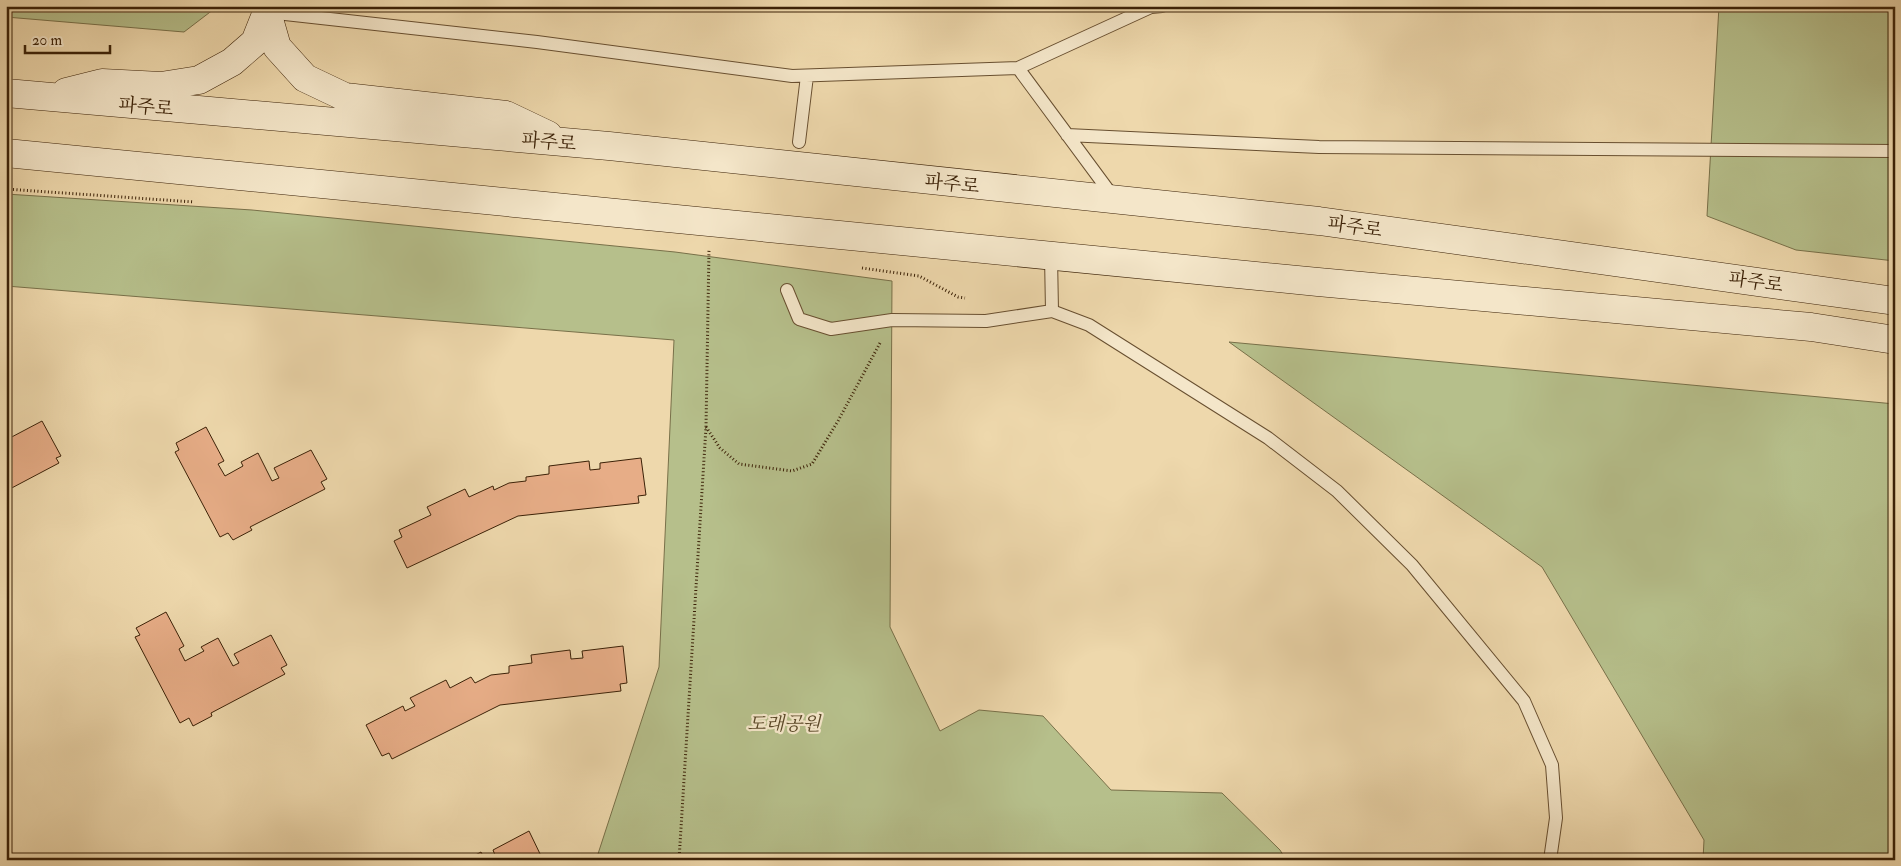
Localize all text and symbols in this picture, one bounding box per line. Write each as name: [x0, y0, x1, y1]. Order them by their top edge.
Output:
scale bar: [25, 22, 110, 54]
text: 20 m: [32, 31, 62, 50]
street label: 파주로: [117, 93, 174, 121]
street label: 파주로: [520, 128, 577, 156]
street label: 파주로: [923, 169, 981, 199]
street label: 파주로: [1326, 211, 1384, 243]
street label: 파주로: [1727, 266, 1785, 298]
park label: 도래공원: [747, 712, 822, 736]

